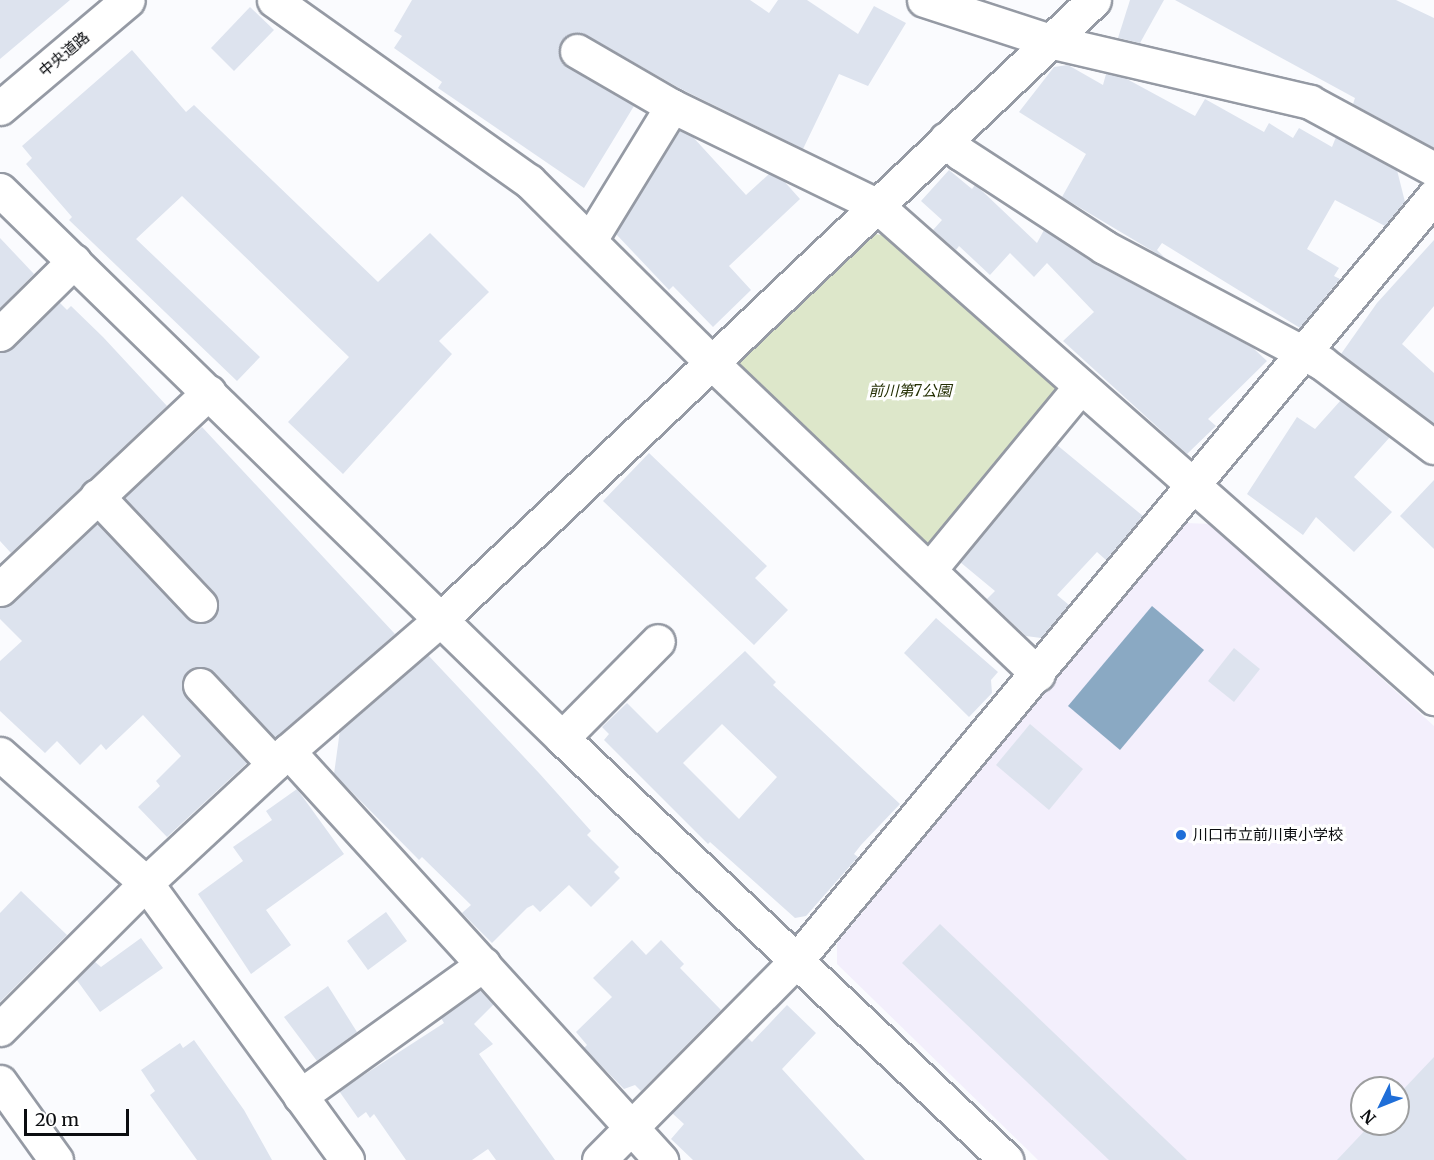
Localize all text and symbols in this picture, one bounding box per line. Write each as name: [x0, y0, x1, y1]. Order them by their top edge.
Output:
street label: 中央道路: [35, 28, 93, 80]
park label: 前川第7公園: [868, 382, 952, 400]
place label: 川口市立前川東小学校: [1193, 826, 1343, 844]
marker: 川口市立前川東小学校: [1174, 828, 1188, 842]
north arrow: [1350, 1076, 1410, 1136]
scale bar: [27, 1097, 132, 1135]
text: N: [1357, 1105, 1380, 1128]
text: 20 m: [35, 1108, 79, 1131]

